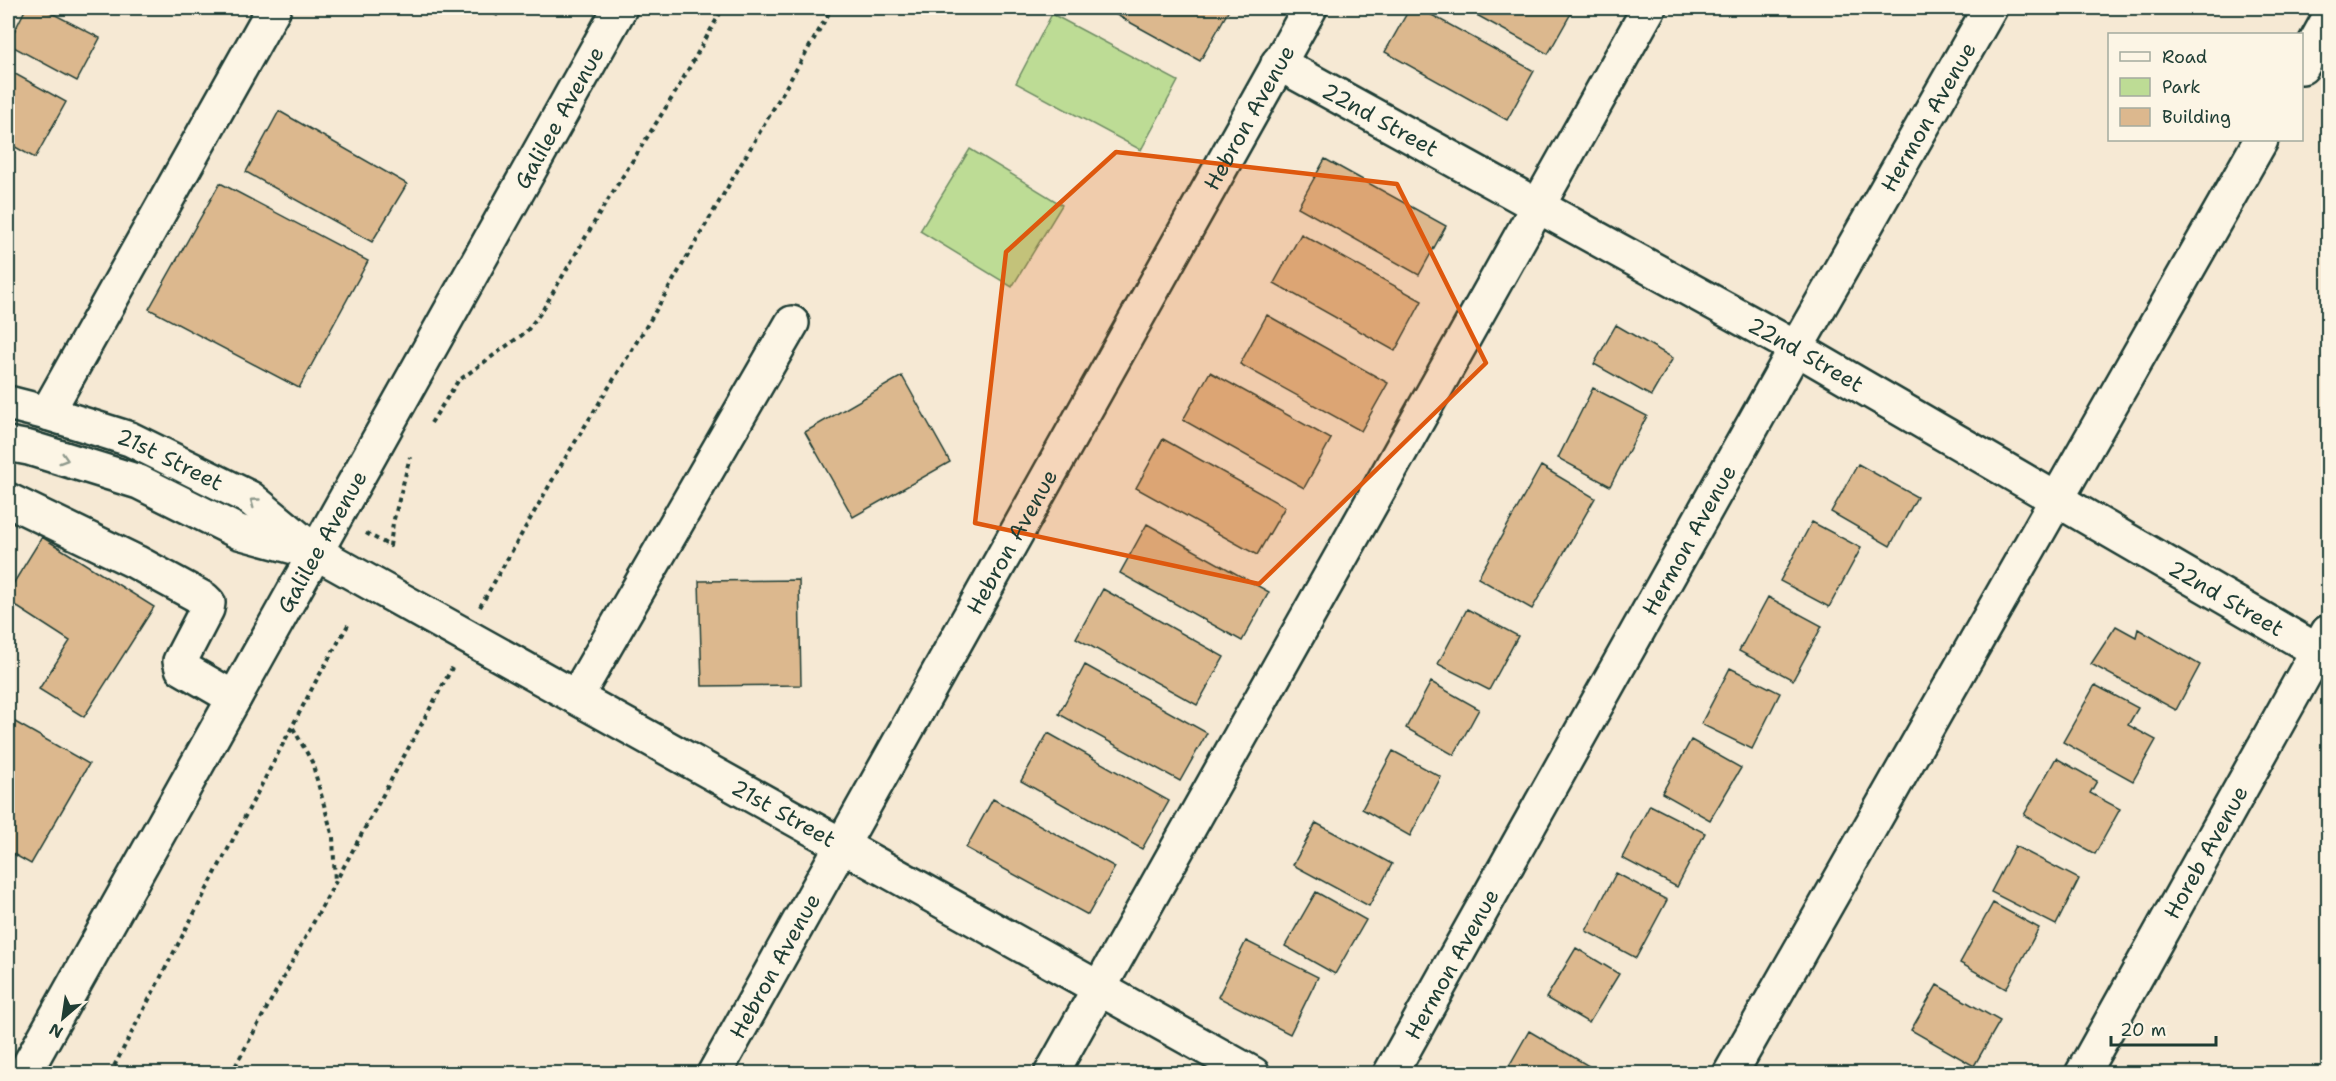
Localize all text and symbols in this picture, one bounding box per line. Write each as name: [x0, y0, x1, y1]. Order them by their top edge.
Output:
legend: [2108, 33, 2303, 141]
street label: Hermon Avenue: [1874, 37, 1983, 197]
street label: Hebron Avenue: [1197, 40, 1301, 195]
street label: Galilee Avenue: [508, 41, 611, 194]
text: Road: [2162, 45, 2207, 69]
text: Park: [2162, 75, 2201, 99]
street label: 22nd Street: [1317, 76, 1444, 164]
text: Building: [2162, 105, 2231, 129]
street label: 22nd Street: [1743, 310, 1869, 399]
street label: 21st Street: [113, 422, 228, 498]
one-way arrow: [58, 452, 69, 464]
street label: Hermon Avenue: [1635, 460, 1743, 621]
street label: Hebron Avenue: [960, 464, 1064, 620]
street label: Galilee Avenue: [271, 465, 374, 618]
one-way arrow: [249, 498, 260, 509]
street label: 22nd Street: [2163, 554, 2289, 643]
street label: 21st Street: [726, 773, 841, 854]
street label: Horeb Avenue: [2157, 780, 2255, 924]
street label: Hermon Avenue: [1398, 884, 1506, 1045]
street label: Hebron Avenue: [723, 888, 827, 1044]
north arrow: [33, 988, 93, 1048]
scale bar: [2111, 1009, 2216, 1047]
text: N: [45, 1018, 67, 1043]
text: 20 m: [2120, 1018, 2166, 1042]

